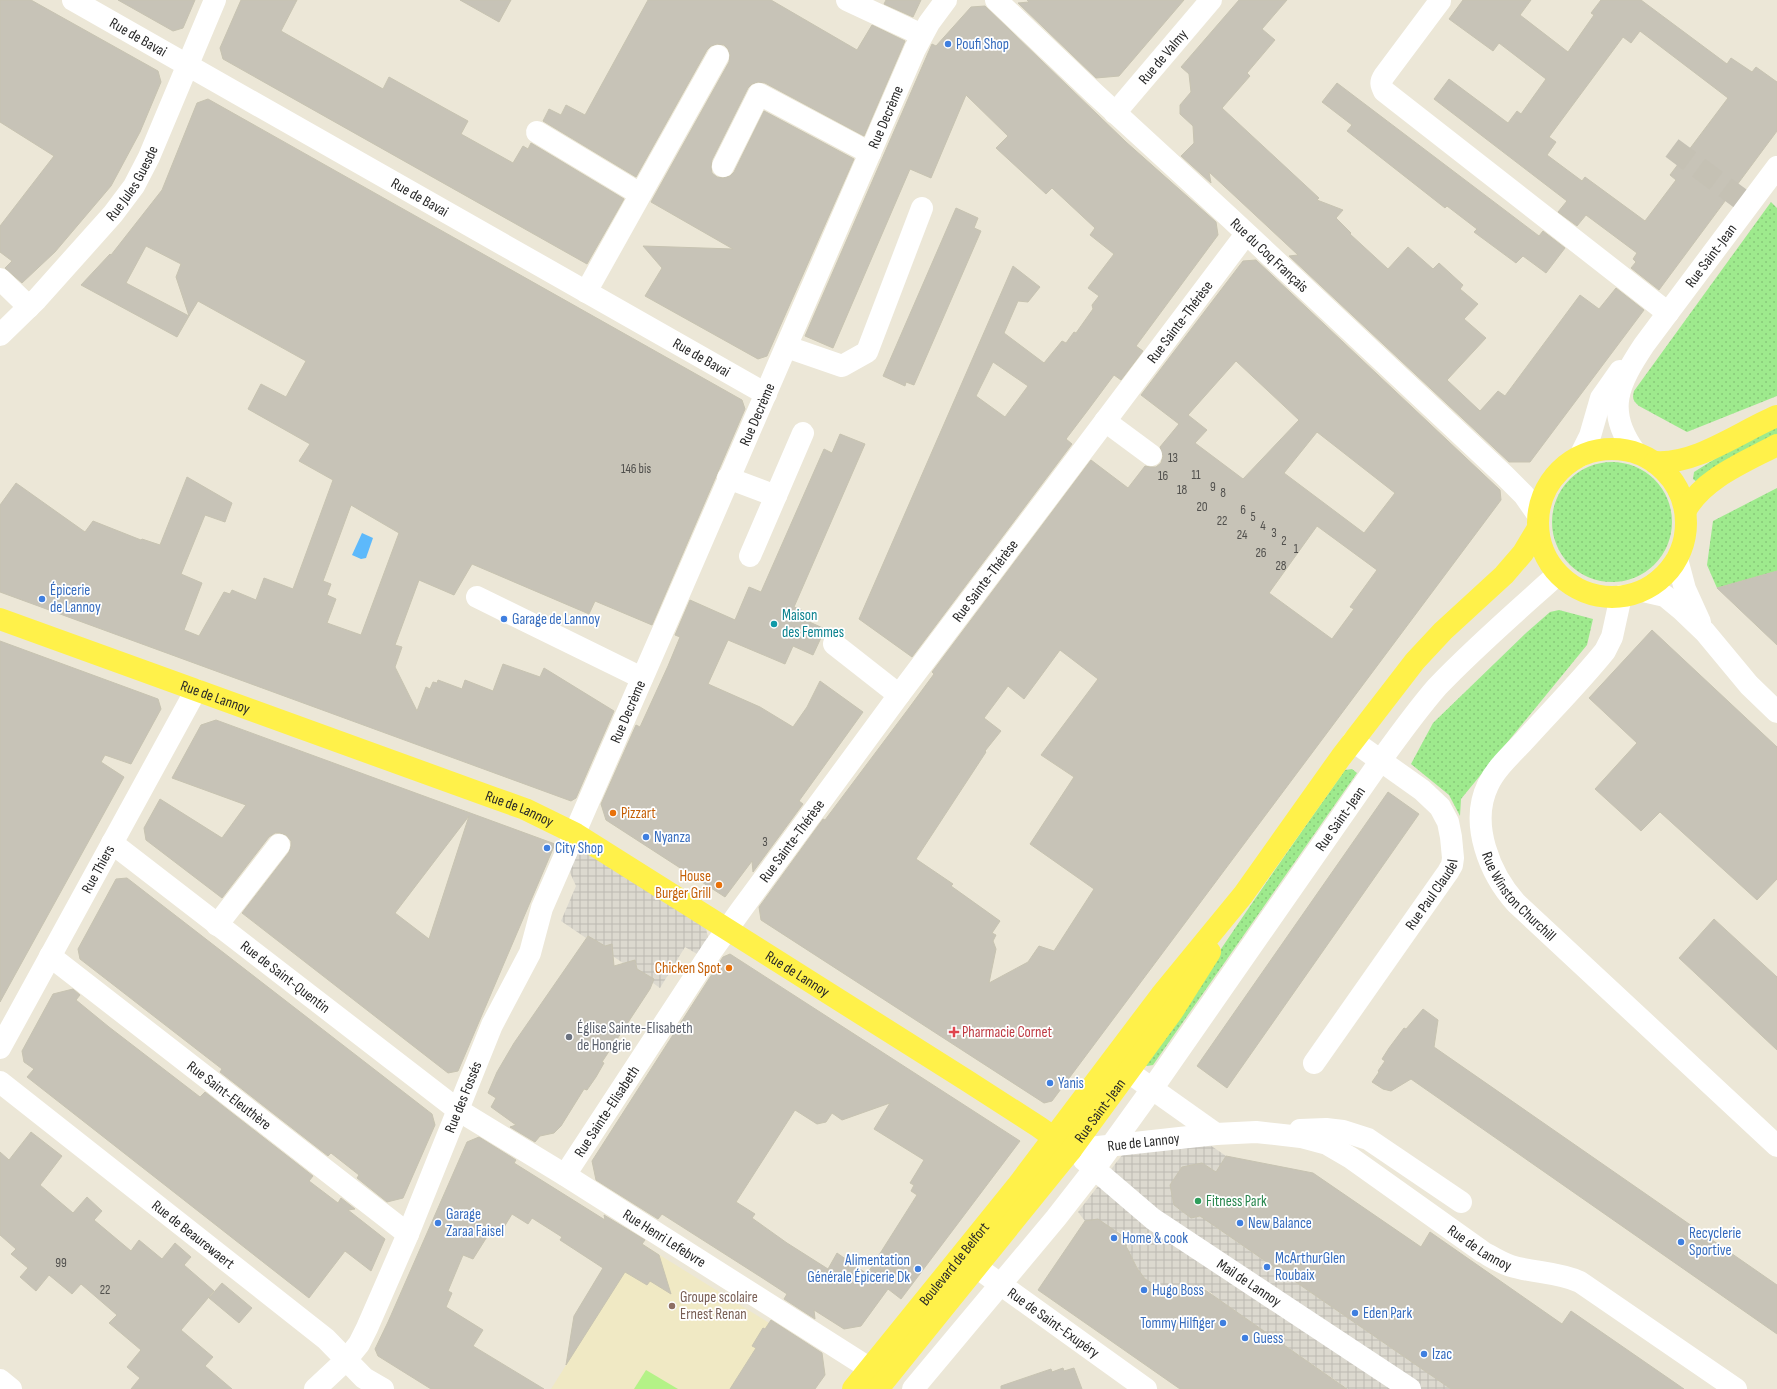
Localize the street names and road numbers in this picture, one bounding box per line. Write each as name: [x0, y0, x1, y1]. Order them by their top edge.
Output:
street label: Rue de Bavai: [106, 14, 170, 61]
street label: Rue de Valmy: [1134, 25, 1192, 88]
street label: Rue Decrème: [864, 83, 908, 152]
street label: Rue Jules Guesde: [102, 143, 163, 225]
street label: Rue de Bavai: [388, 174, 452, 222]
street label: Rue du Coq Français: [1226, 214, 1312, 297]
street label: Rue Saint-Jean: [1681, 220, 1741, 292]
street label: Rue Sainte-Thérèse: [1143, 277, 1217, 367]
street label: Rue de Bavai: [669, 334, 733, 382]
street label: Rue Decrème: [735, 380, 780, 449]
street label: Rue Sainte-Thérèse: [948, 536, 1023, 626]
street label: Rue de Lannoy: [178, 676, 253, 719]
street label: Rue Decrème: [606, 677, 650, 746]
street label: Rue Saint-Jean: [1311, 783, 1370, 855]
street label: Rue de Lannoy: [482, 787, 557, 832]
street label: Rue Sainte-Thérèse: [755, 796, 829, 886]
street label: Rue Thiers: [78, 842, 119, 897]
street label: Rue Winston Churchill: [1477, 849, 1560, 945]
street label: Rue Paul Claudel: [1401, 858, 1463, 934]
street label: Rue de Saint-Quentin: [237, 937, 334, 1018]
street label: Rue de Lannoy: [762, 947, 833, 1002]
street label: Rue Saint-Eleuthère: [183, 1057, 275, 1134]
street label: Rue des Fossés: [441, 1059, 486, 1136]
street label: Rue Sainte-Elisabeth: [570, 1062, 644, 1161]
street label: Rue Saint-Jean: [1070, 1075, 1130, 1147]
street label: Rue de Lannoy: [1107, 1129, 1181, 1156]
street label: Rue de Beaurewaert: [148, 1196, 238, 1273]
street label: Rue Henri Lefebvre: [619, 1205, 709, 1272]
street label: Boulevard de Belfort: [915, 1218, 994, 1310]
street label: Rue de Lannoy: [1444, 1221, 1514, 1276]
street label: Mail de Lannoy: [1213, 1255, 1285, 1311]
street label: Rue de Saint-Exupéry: [1004, 1284, 1103, 1362]

